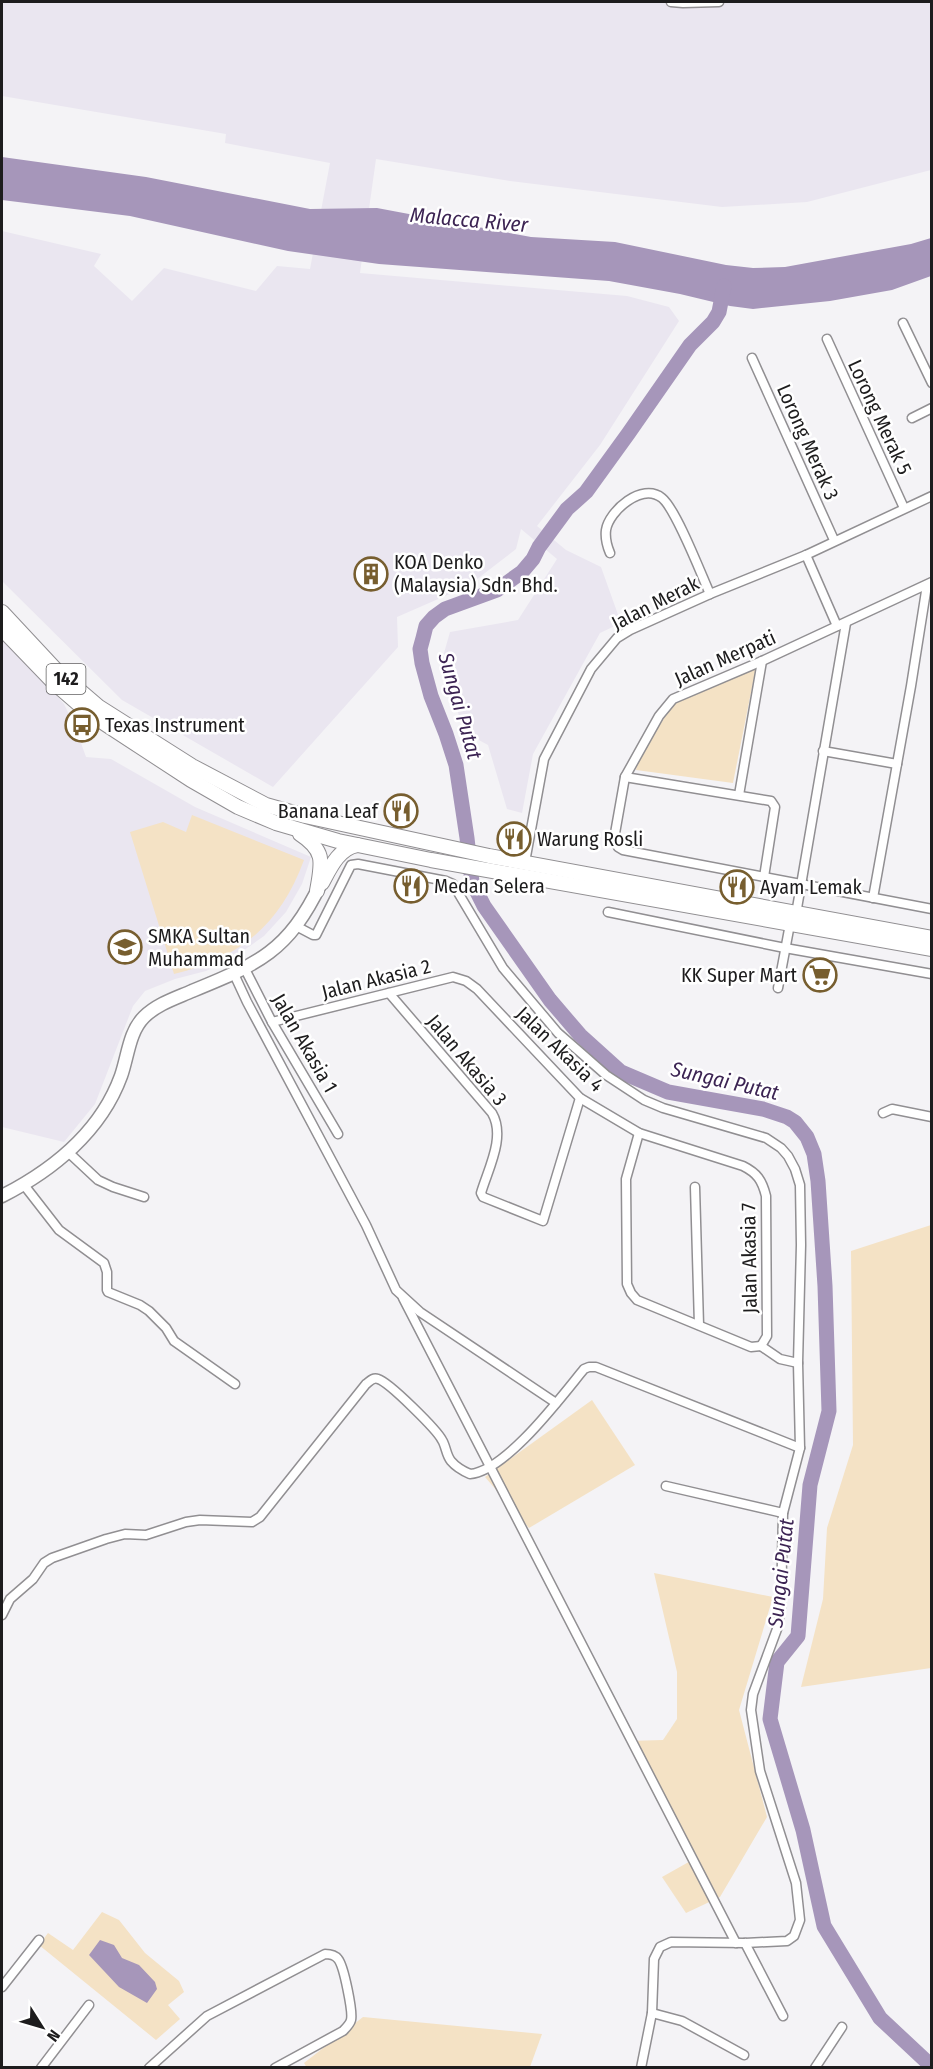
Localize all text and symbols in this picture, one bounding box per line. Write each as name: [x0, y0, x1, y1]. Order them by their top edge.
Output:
water label: Malacca River: [409, 202, 530, 238]
street label: Lorong Merak 5: [843, 356, 917, 478]
street label: Lorong Merak 3: [772, 381, 844, 503]
place label: KOA Denko (Malaysia) Sdn. Bhd.: [394, 550, 558, 597]
building icon: KOA Denko (Malaysia) Sdn. Bhd.: [353, 556, 389, 592]
street label: Jalan Merak: [607, 570, 703, 635]
street label: Jalan Merpati: [671, 625, 779, 691]
water label: Sungai Putat: [432, 649, 488, 762]
road number: 142: [46, 664, 86, 694]
bus stop icon: Texas Instrument: [64, 707, 100, 743]
place label: Texas Instrument: [105, 713, 245, 737]
restaurant icon: Banana Leaf: [383, 793, 419, 829]
place label: Banana Leaf: [278, 799, 380, 823]
restaurant icon: Warung Rosli: [496, 821, 532, 857]
place label: Warung Rosli: [537, 827, 643, 851]
restaurant icon: Medan Selera: [393, 868, 429, 904]
restaurant icon: Ayam Lemak: [719, 869, 755, 905]
place label: Medan Selera: [434, 874, 545, 898]
place label: Ayam Lemak: [760, 875, 863, 899]
place label: SMKA Sultan Muhammad: [148, 924, 250, 971]
school or university icon: SMKA Sultan Muhammad: [107, 929, 143, 965]
street label: Jalan Akasia 2: [319, 954, 433, 1004]
supermarket icon: KK Super Mart: [802, 957, 838, 993]
place label: KK Super Mart: [681, 963, 797, 987]
street label: Jalan Akasia 1: [267, 989, 343, 1097]
street label: Jalan Akasia 4: [511, 1001, 609, 1097]
street label: Jalan Akasia 3: [422, 1010, 512, 1110]
water label: Sungai Putat: [668, 1056, 781, 1106]
street label: Jalan Akasia 7: [736, 1202, 762, 1314]
water label: Sungai Putat: [762, 1517, 800, 1630]
north arrow: [12, 1997, 72, 2057]
text: N: [43, 2026, 64, 2045]

